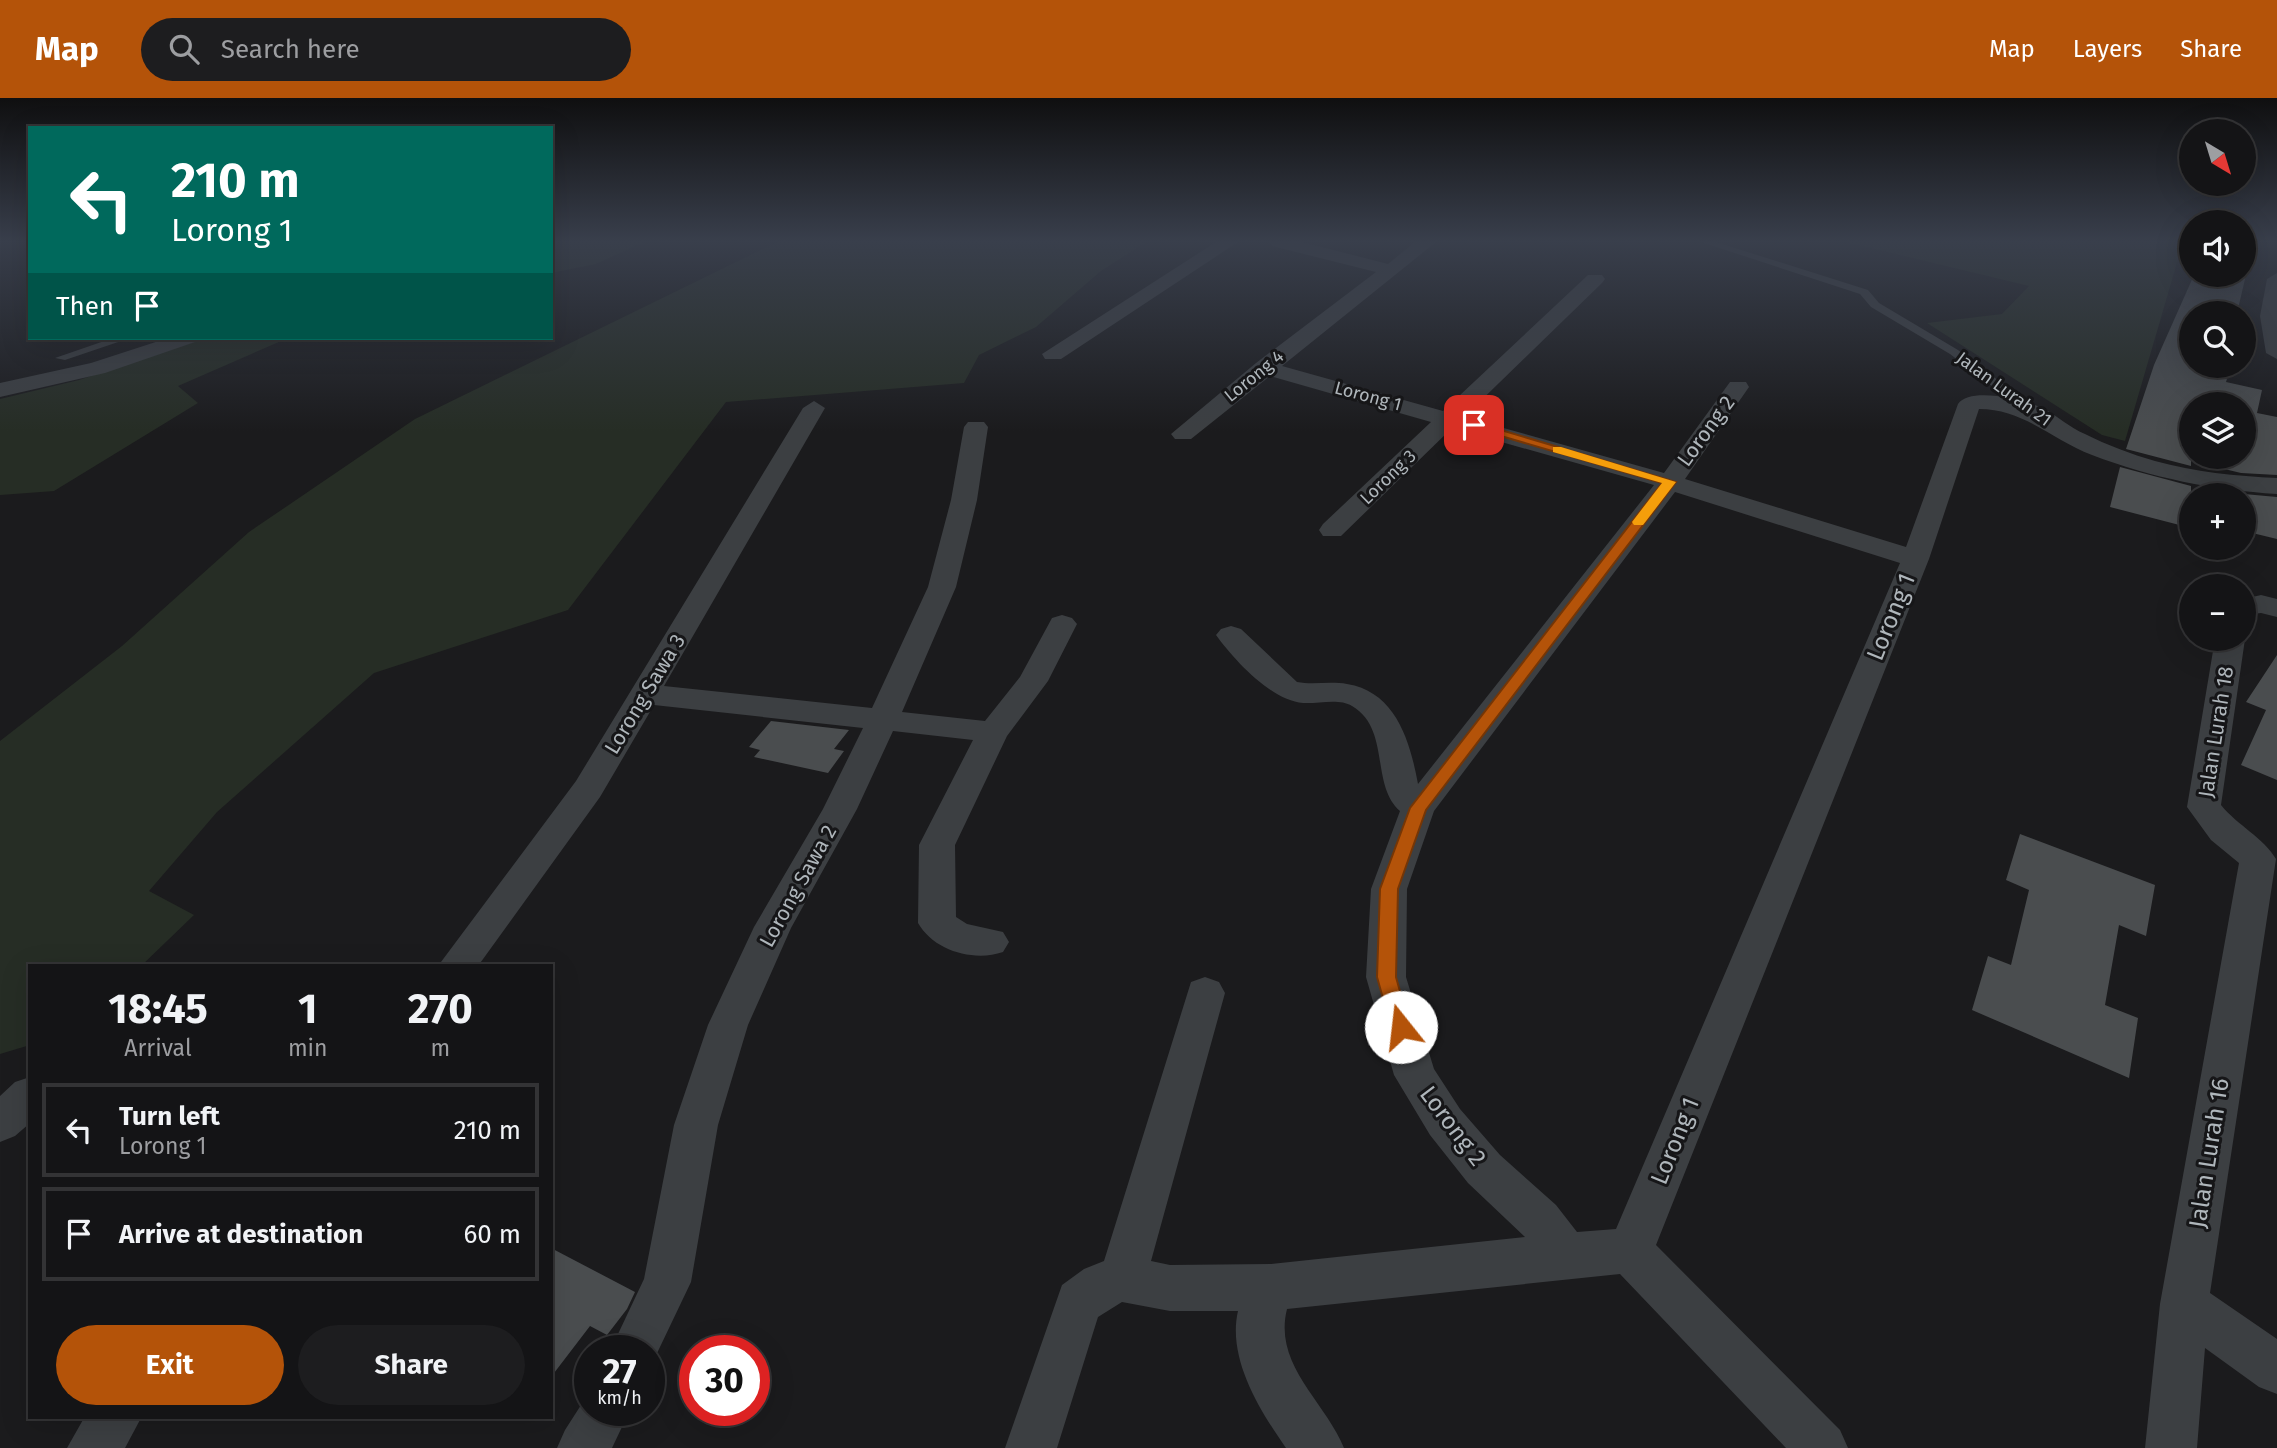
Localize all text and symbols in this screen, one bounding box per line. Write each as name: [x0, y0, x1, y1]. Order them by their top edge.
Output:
search box: [141, 18, 631, 81]
text: Map: [35, 29, 99, 69]
icon: search: [165, 30, 203, 68]
text: Search here: [221, 34, 360, 65]
text: Map: [1989, 35, 2035, 63]
text: Layers: [2073, 35, 2142, 63]
text: Share: [2180, 35, 2242, 63]
north arrow: [2179, 119, 2256, 196]
map controls: [2179, 119, 2256, 651]
text: 210 m: [171, 151, 300, 210]
icon: left: [56, 154, 147, 245]
button: sound: [2179, 210, 2256, 287]
text: Lorong 1: [171, 211, 293, 249]
icon: arrive: [128, 287, 166, 325]
text: Then: [56, 291, 114, 322]
button: search: [2179, 301, 2256, 378]
street label: Lorong 4: [1220, 345, 1289, 407]
street label: Jalan Lurah 21: [1952, 347, 2056, 431]
street label: Lorong 1: [1332, 377, 1404, 415]
street label: Lorong 2: [1672, 391, 1740, 471]
button: layers: [2179, 392, 2256, 469]
pin: [1444, 395, 1504, 455]
icon: arrive: [1455, 406, 1493, 444]
street label: Lorong 3: [1355, 445, 1421, 509]
button: +: [2179, 483, 2256, 560]
street label: Lorong 1: [1861, 569, 1921, 665]
button: −: [2179, 574, 2256, 651]
street label: Lorong Sawa 3: [599, 629, 691, 759]
street label: Jalan Lurah 18: [2193, 664, 2239, 800]
street label: Lorong Sawa 2: [754, 820, 842, 952]
text: 18:45: [108, 984, 208, 1034]
text: 1: [298, 984, 318, 1034]
text: 270: [408, 984, 473, 1034]
position arrow: [1364, 990, 1438, 1064]
text: Arrival: [124, 1034, 192, 1062]
text: min: [288, 1034, 328, 1062]
text: m: [430, 1034, 450, 1062]
street label: Jalan Lurah 16: [2183, 1076, 2235, 1230]
street label: Lorong 2: [1414, 1081, 1492, 1171]
street label: Lorong 1: [1645, 1093, 1705, 1189]
text: Turn left: [119, 1101, 220, 1132]
icon: left: [60, 1111, 98, 1149]
text: 210 m: [454, 1115, 521, 1146]
text: Lorong 1: [119, 1132, 206, 1160]
icon: arrive: [60, 1215, 98, 1253]
text: Arrive at destination: [119, 1219, 363, 1250]
text: 60 m: [463, 1219, 521, 1250]
button: Exit: [56, 1325, 284, 1405]
button: Share: [298, 1325, 525, 1405]
speed limit sign: 30: [679, 1335, 770, 1426]
text: 27: [602, 1350, 637, 1392]
text: km/h: [597, 1387, 642, 1409]

